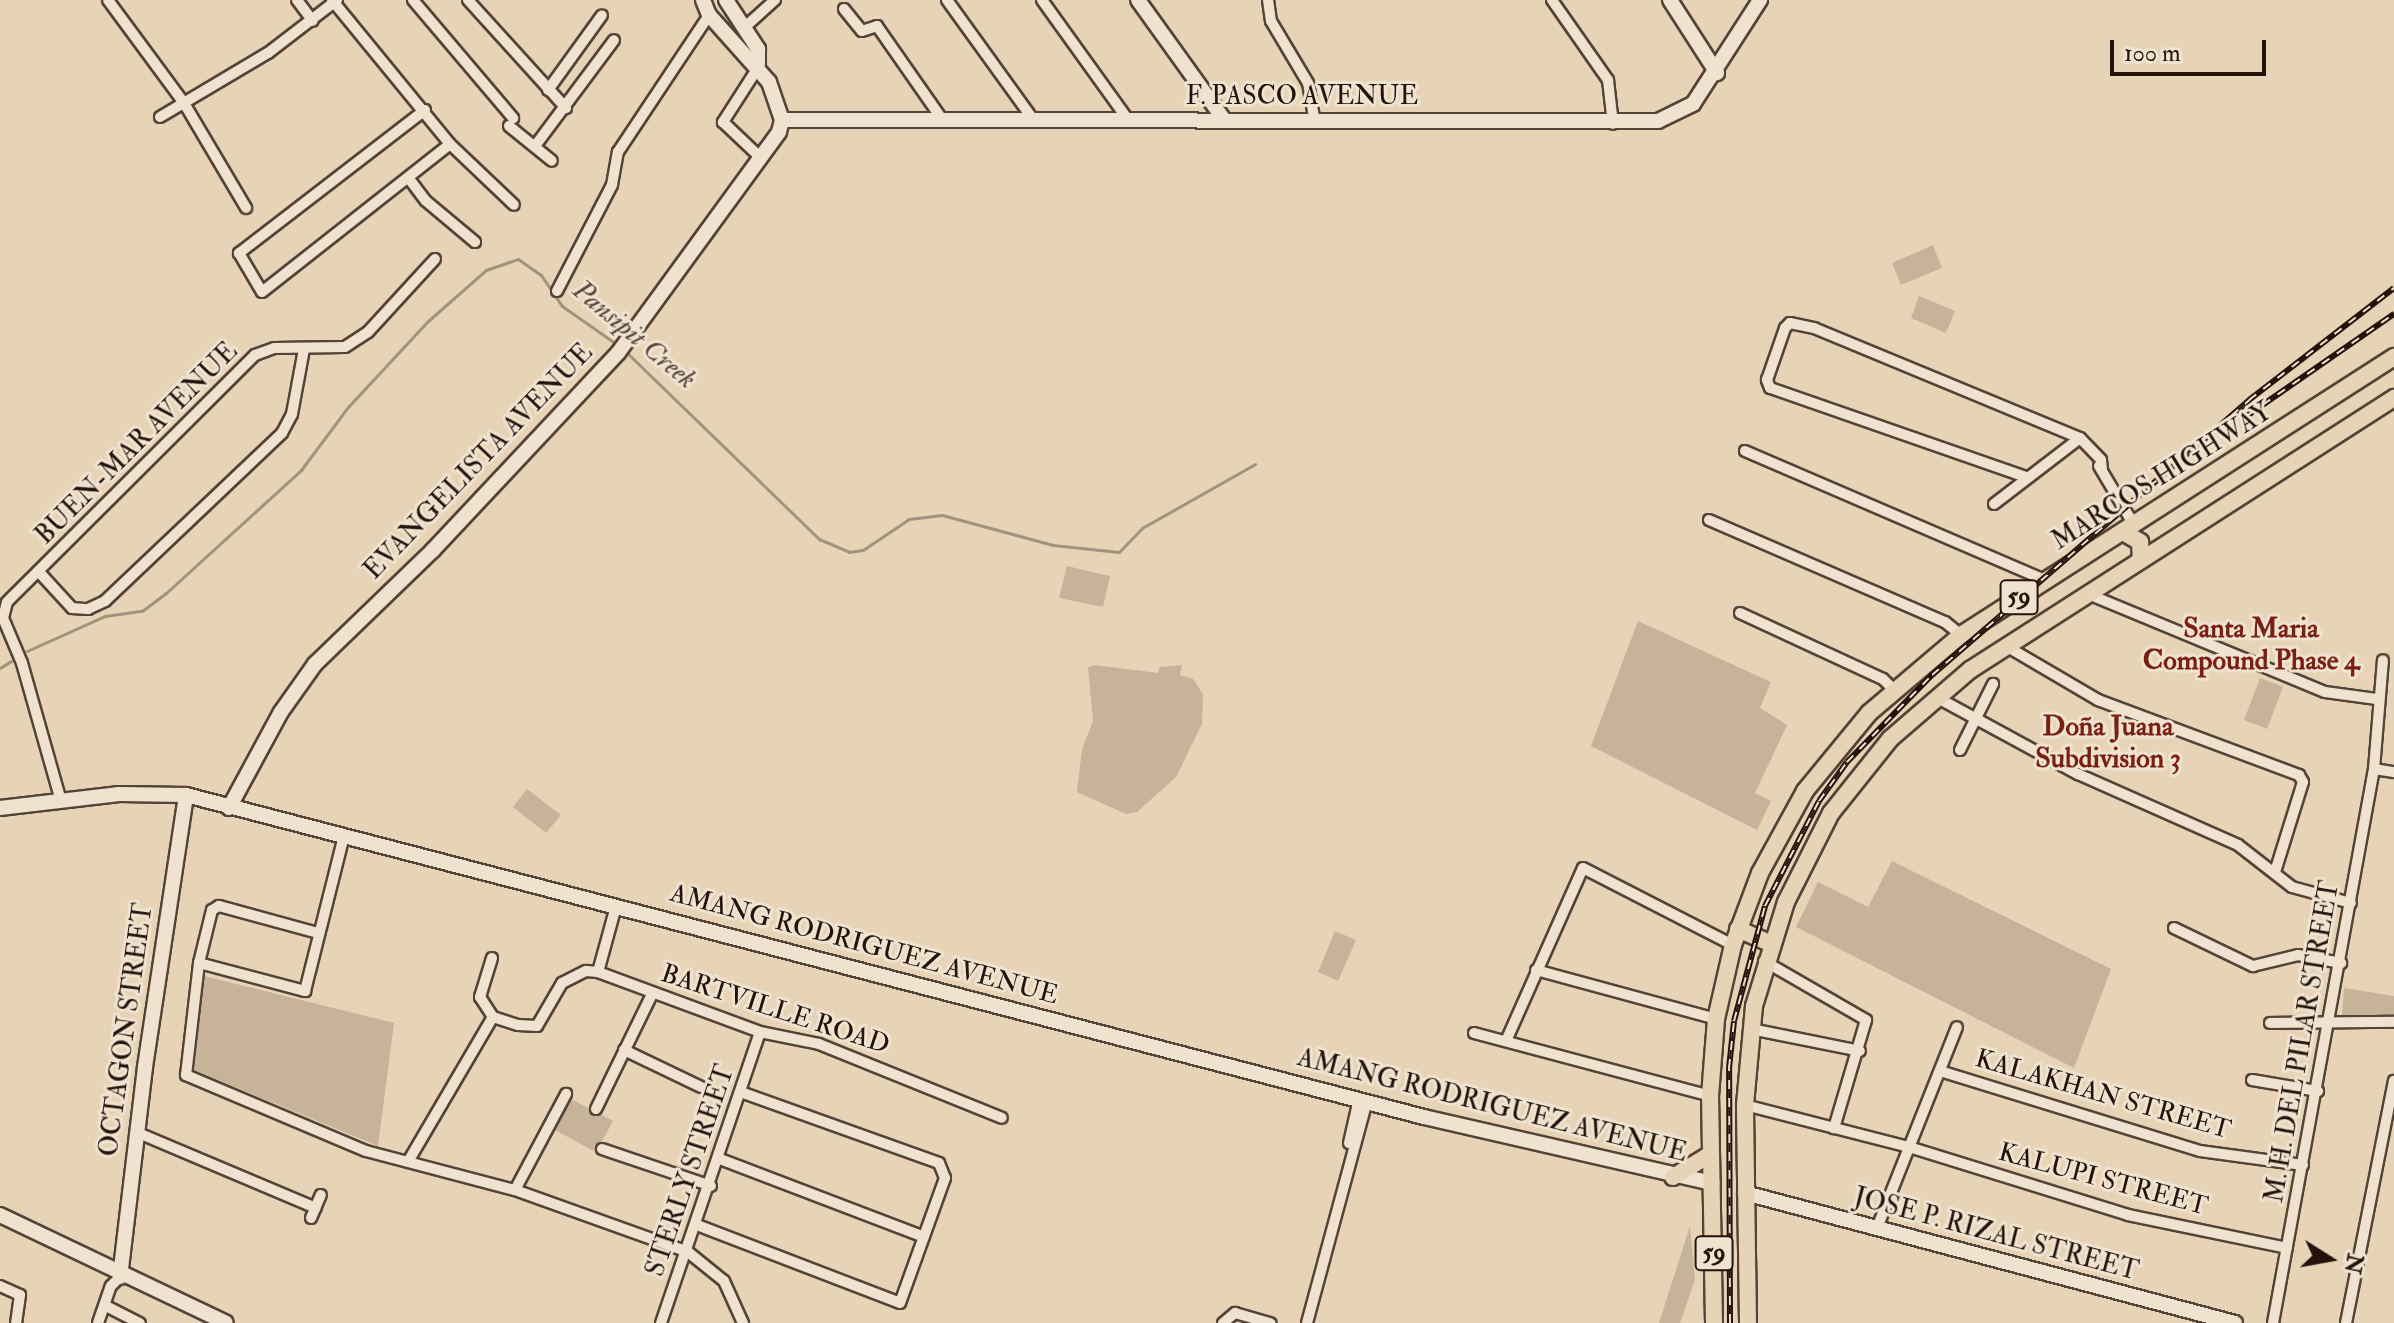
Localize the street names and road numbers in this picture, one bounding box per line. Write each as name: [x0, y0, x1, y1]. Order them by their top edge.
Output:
street label: F. PASCO AVENUE: [1186, 81, 1418, 113]
street label: BUEN-MAR AVENUE: [29, 336, 245, 552]
street label: EVANGELISTA AVENUE: [358, 338, 600, 586]
street label: MARCOS HIGHWAY: [2046, 397, 2278, 557]
road number: 59: [1999, 577, 2039, 617]
street label: AMANG RODRIGUEZ AVENUE: [667, 878, 1061, 1012]
street label: M. H. DEL PILAR STREET: [2259, 879, 2347, 1205]
street label: OCTAGON STREET: [94, 901, 160, 1159]
street label: BARTVILLE ROAD: [657, 958, 893, 1062]
street label: AMANG RODRIGUEZ AVENUE: [1294, 1042, 1690, 1170]
street label: KALAKHAN STREET: [1972, 1044, 2234, 1146]
street label: STERLY STREET: [640, 1061, 742, 1281]
street label: KALUPI STREET: [1995, 1137, 2211, 1223]
street label: JOSE P. RIZAL STREET: [1850, 1182, 2142, 1288]
road number: 59: [1694, 1233, 1734, 1273]

